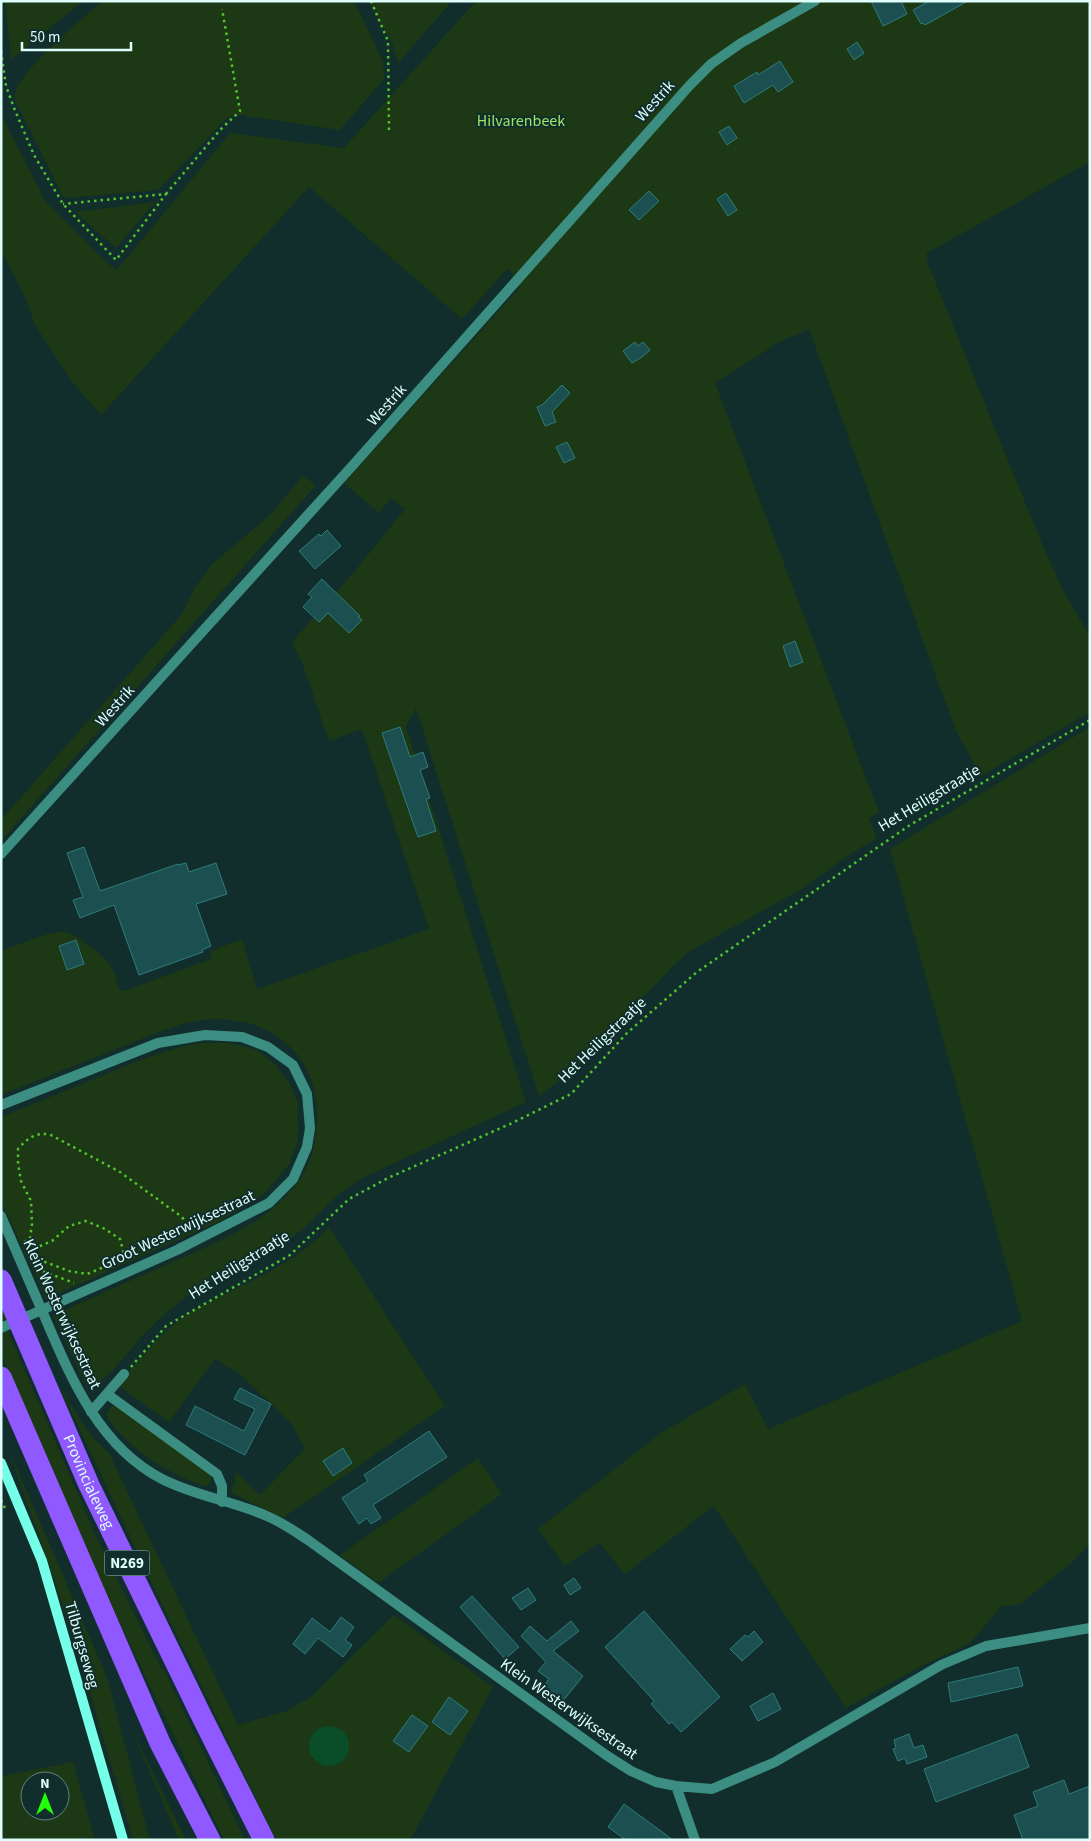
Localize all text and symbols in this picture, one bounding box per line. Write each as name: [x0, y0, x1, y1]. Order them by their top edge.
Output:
scale bar: [22, 20, 131, 52]
text: 50 m: [30, 27, 60, 48]
street label: Westrik: [630, 75, 680, 127]
park label: Hilvarenbeek: [477, 110, 565, 132]
street label: Westrik: [362, 379, 412, 431]
street label: Westrik: [90, 680, 140, 732]
street label: Het Heiligstraatje: [874, 759, 984, 837]
street label: Het Heiligstraatje: [553, 992, 651, 1088]
street label: Groot Westerwijksestraat: [98, 1184, 259, 1275]
street label: Het Heiligstraatje: [184, 1225, 294, 1305]
street label: Klein Westerwijksestraat: [18, 1235, 107, 1393]
street label: Provincialeweg: [58, 1431, 120, 1533]
road number: N269: [104, 1550, 150, 1576]
street label: Tilburgseweg: [59, 1599, 105, 1691]
street label: Klein Westerwijksestraat: [496, 1653, 643, 1765]
north arrow: [20, 1771, 70, 1821]
text: N: [40, 1774, 50, 1794]

